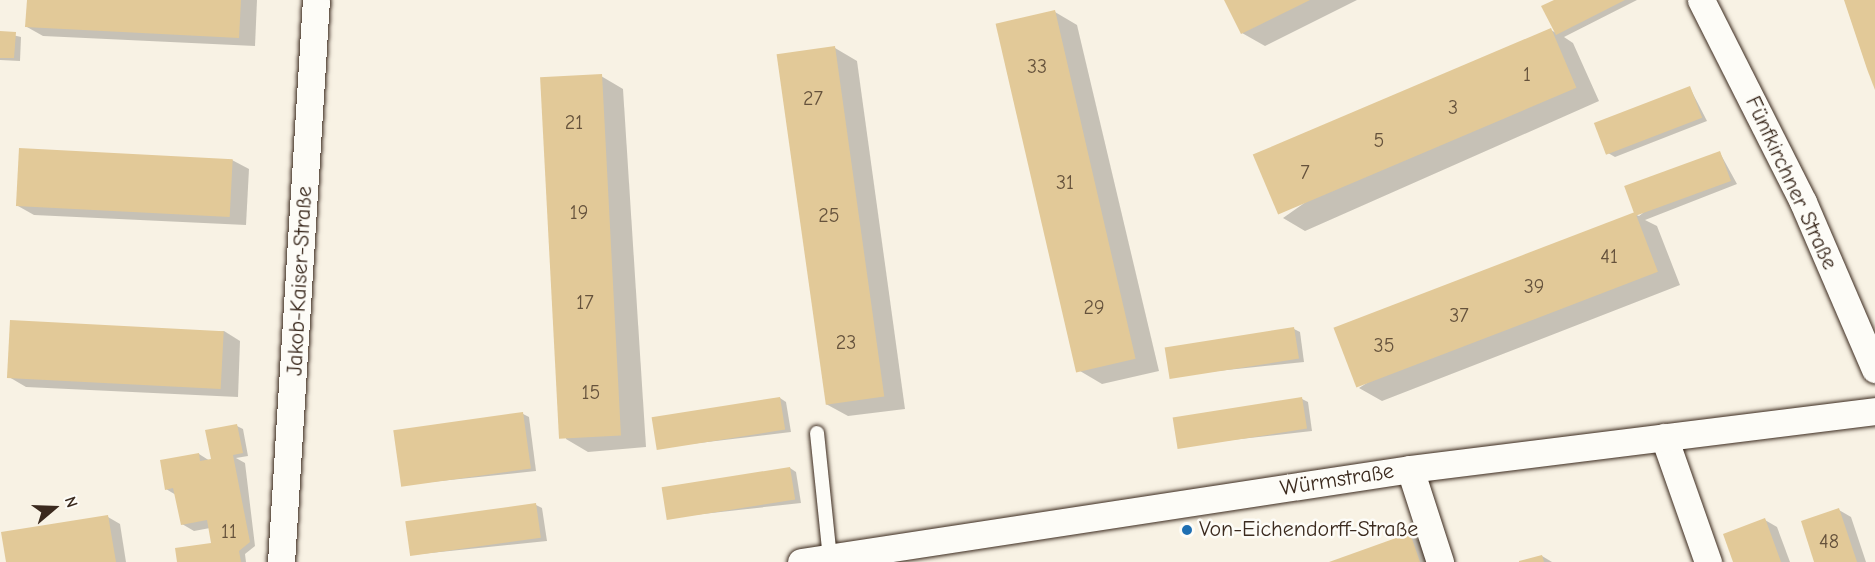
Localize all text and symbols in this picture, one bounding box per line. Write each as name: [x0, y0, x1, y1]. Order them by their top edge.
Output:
house number: 33: [1027, 54, 1047, 78]
house number: 1: [1523, 62, 1531, 86]
house number: 27: [803, 86, 823, 110]
street label: Fünfkirchner Straße: [1739, 92, 1843, 274]
house number: 3: [1448, 95, 1458, 119]
house number: 21: [565, 110, 583, 134]
house number: 5: [1374, 128, 1384, 152]
house number: 7: [1300, 160, 1310, 184]
house number: 31: [1056, 170, 1074, 194]
street label: Jakob-Kaiser-Straße: [282, 185, 318, 377]
house number: 19: [570, 200, 588, 224]
house number: 25: [818, 203, 840, 227]
house number: 41: [1600, 244, 1618, 268]
house number: 39: [1524, 274, 1544, 298]
house number: 17: [576, 290, 594, 314]
house number: 29: [1083, 295, 1105, 319]
house number: 37: [1449, 303, 1469, 327]
house number: 23: [836, 330, 856, 354]
house number: 35: [1374, 333, 1394, 357]
house number: 15: [582, 380, 600, 404]
street label: Würmstraße: [1278, 458, 1396, 502]
north arrow: [24, 478, 84, 538]
text: N: [61, 494, 81, 510]
place label: Von-Eichendorff-Straße: [1199, 517, 1418, 543]
house number: 11: [221, 519, 237, 543]
marker: Von-Eichendorff-Straße: [1180, 523, 1194, 537]
house number: 48: [1819, 529, 1839, 553]

